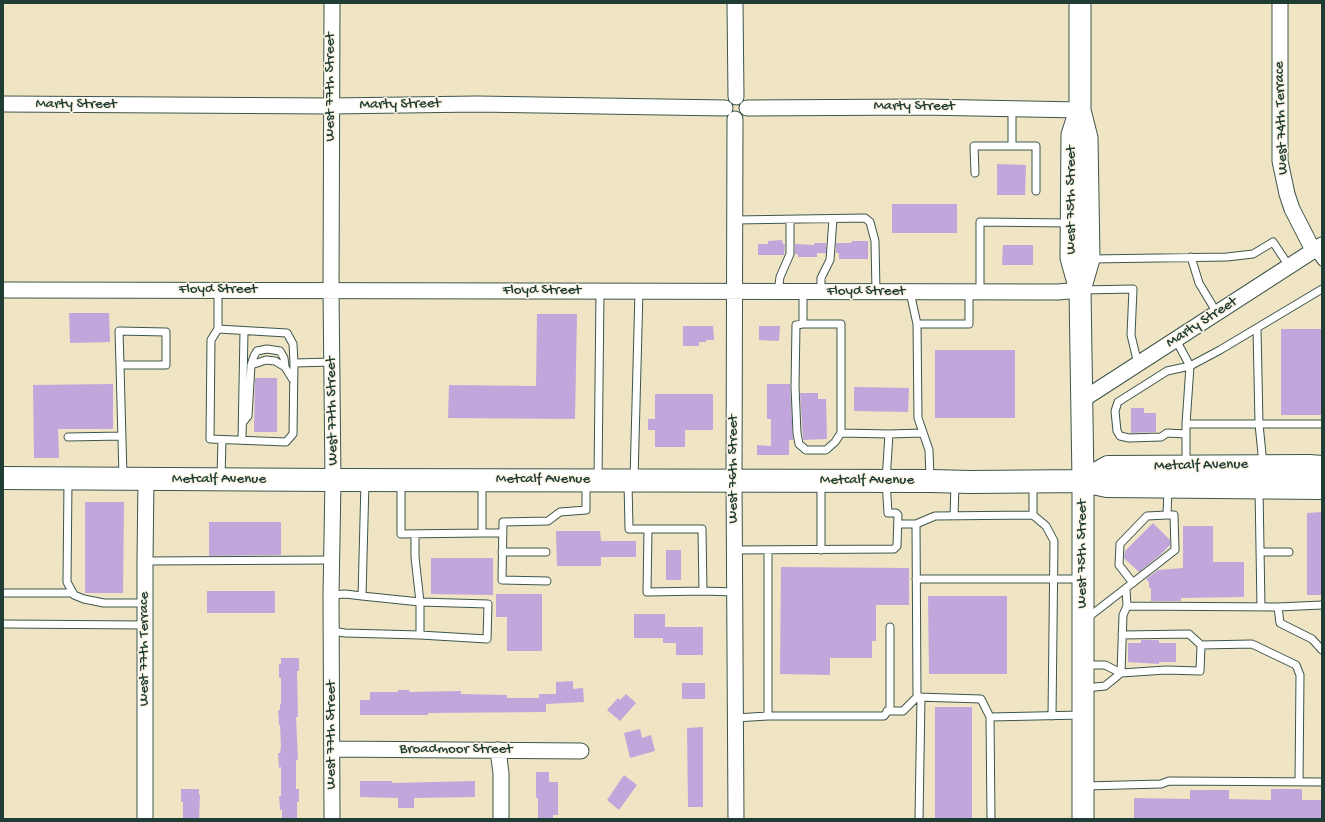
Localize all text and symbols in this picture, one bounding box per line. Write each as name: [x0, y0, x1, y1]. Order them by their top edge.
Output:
street label: West 77th Street: [322, 32, 340, 142]
street label: West 74th Terrace: [1271, 61, 1293, 175]
street label: Marty Street: [359, 95, 441, 115]
street label: Marty Street: [35, 96, 117, 114]
street label: Marty Street: [873, 98, 955, 116]
street label: West 75th Street: [1063, 145, 1081, 255]
street label: Floyd Street: [179, 281, 257, 299]
street label: Floyd Street: [503, 282, 581, 300]
street label: Floyd Street: [827, 283, 905, 301]
street label: Marty Street: [1163, 293, 1241, 353]
street label: West 77th Street: [323, 356, 343, 466]
street label: West 76th Street: [725, 415, 743, 523]
street label: Metcalf Avenue: [1154, 456, 1248, 476]
street label: Metcalf Avenue: [172, 471, 266, 489]
street label: Metcalf Avenue: [496, 471, 590, 489]
street label: Metcalf Avenue: [820, 472, 914, 490]
street label: West 75th Street: [1074, 499, 1092, 609]
street label: West 77th Terrace: [136, 592, 154, 706]
street label: West 77th Street: [323, 680, 341, 790]
street label: Broadmoor Street: [400, 741, 512, 759]

